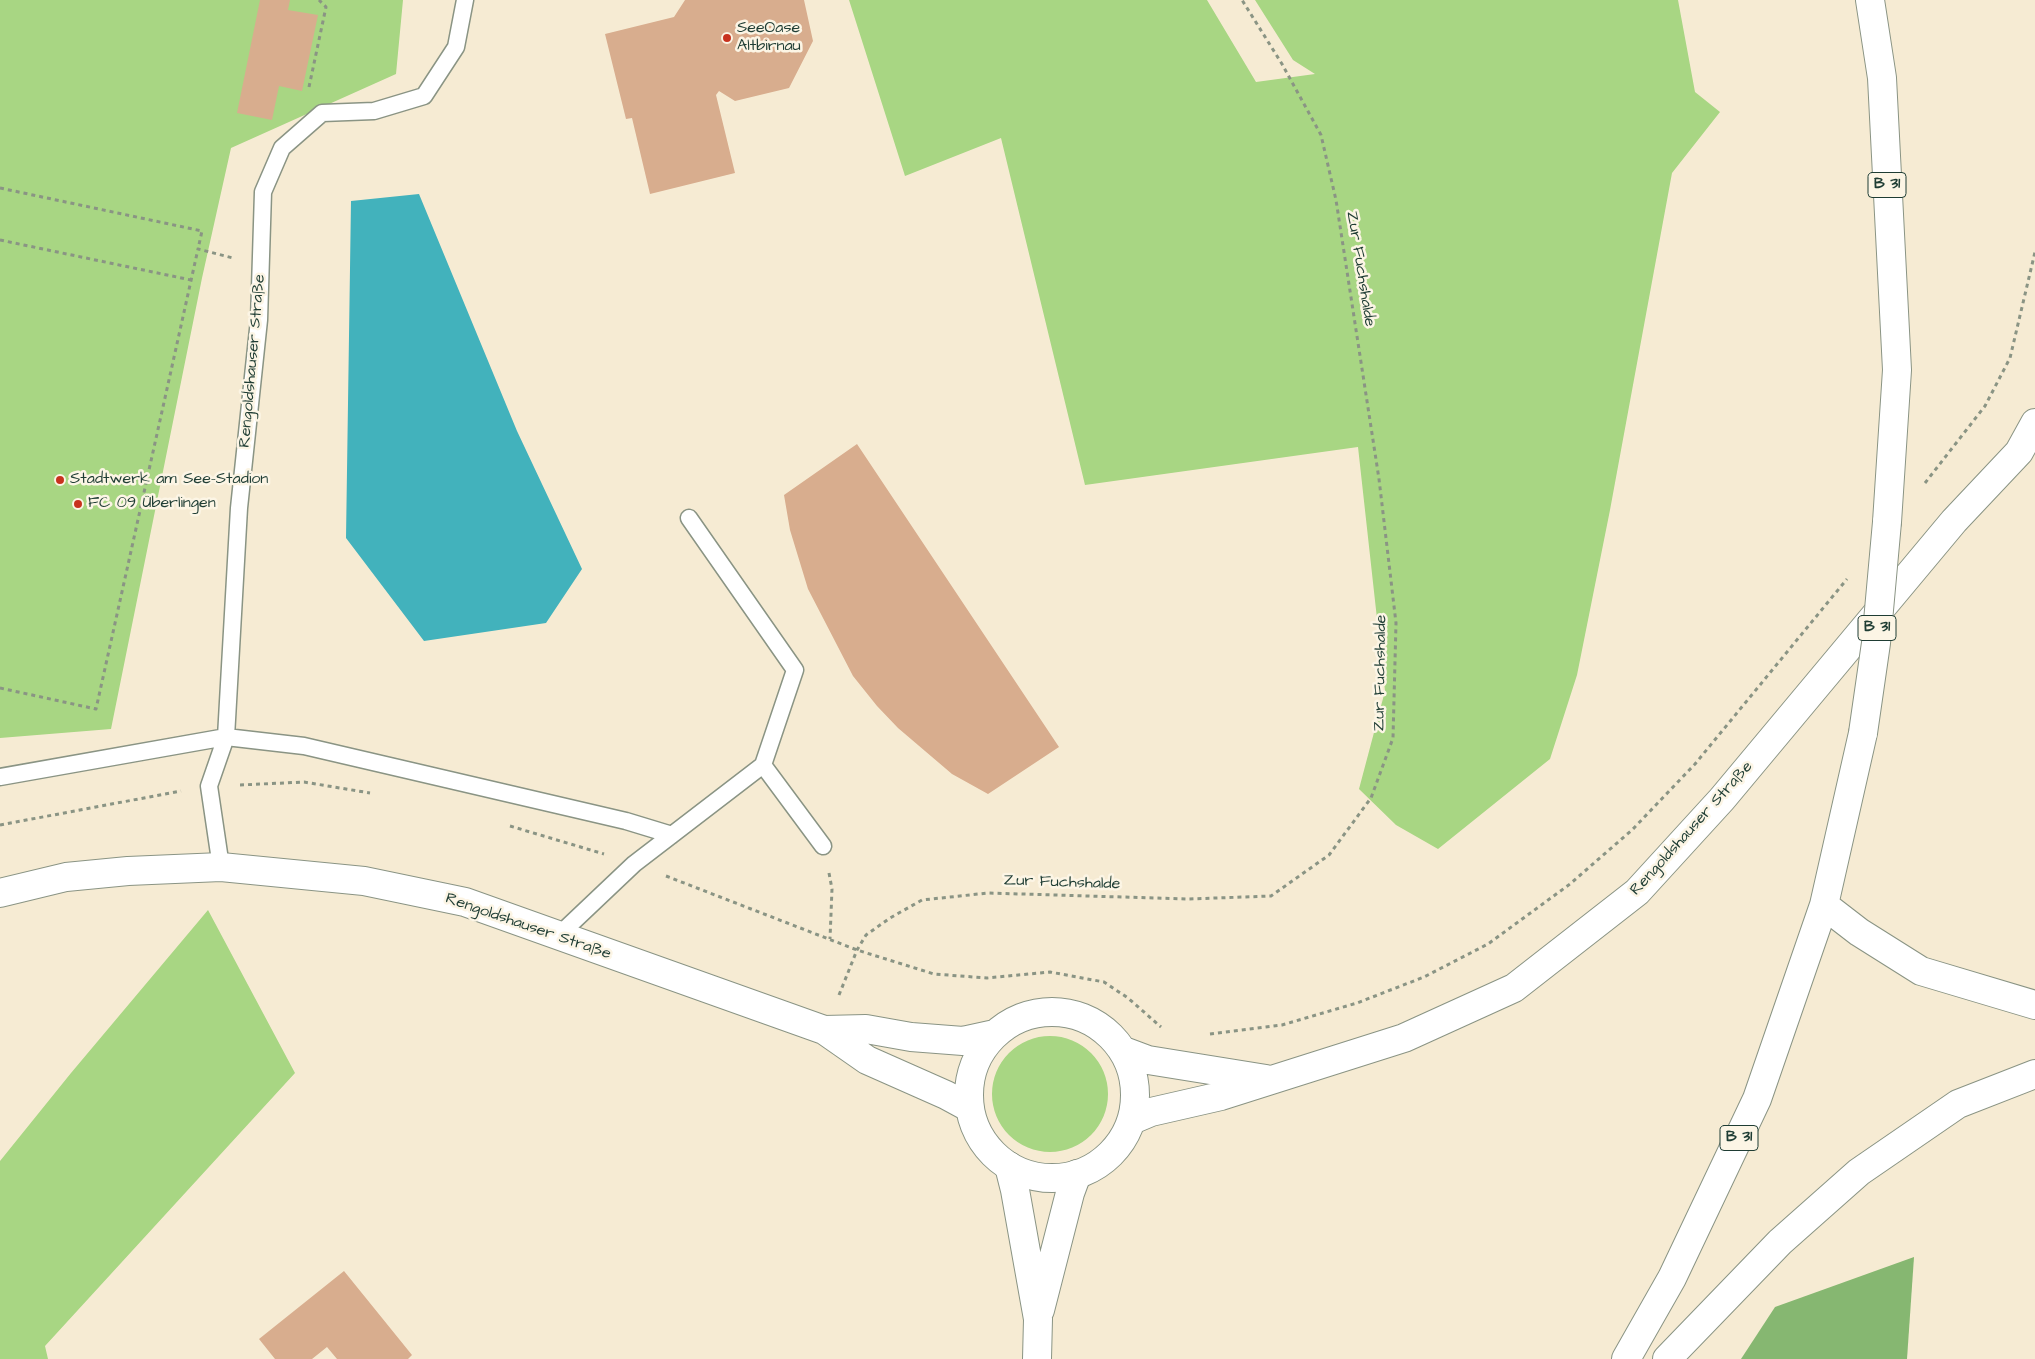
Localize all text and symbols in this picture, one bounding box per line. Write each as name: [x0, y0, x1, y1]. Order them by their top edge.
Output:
place label: SeeOase Altbirnau: [737, 19, 801, 57]
marker: SeeOase Altbirnau: [721, 32, 733, 44]
road number: B 31: [1868, 172, 1906, 198]
street label: Zur Fuchshalde: [1341, 210, 1379, 328]
street label: Rengoldshauser Straße: [236, 274, 270, 448]
place label: Stadtwerk am See-Stadion: [70, 470, 268, 490]
marker: Stadtwerk am See-Stadion: [54, 474, 66, 486]
place label: FC 09 Überlingen: [88, 494, 216, 514]
marker: FC 09 Überlingen: [72, 498, 84, 510]
street label: Zur Fuchshalde: [1370, 615, 1392, 731]
road number: B 31: [1858, 616, 1896, 640]
street label: Rengoldshauser Straße: [1627, 758, 1757, 900]
street label: Zur Fuchshalde: [1003, 871, 1121, 895]
street label: Rengoldshauser Straße: [443, 890, 613, 964]
road number: B 31: [1720, 1126, 1758, 1150]

